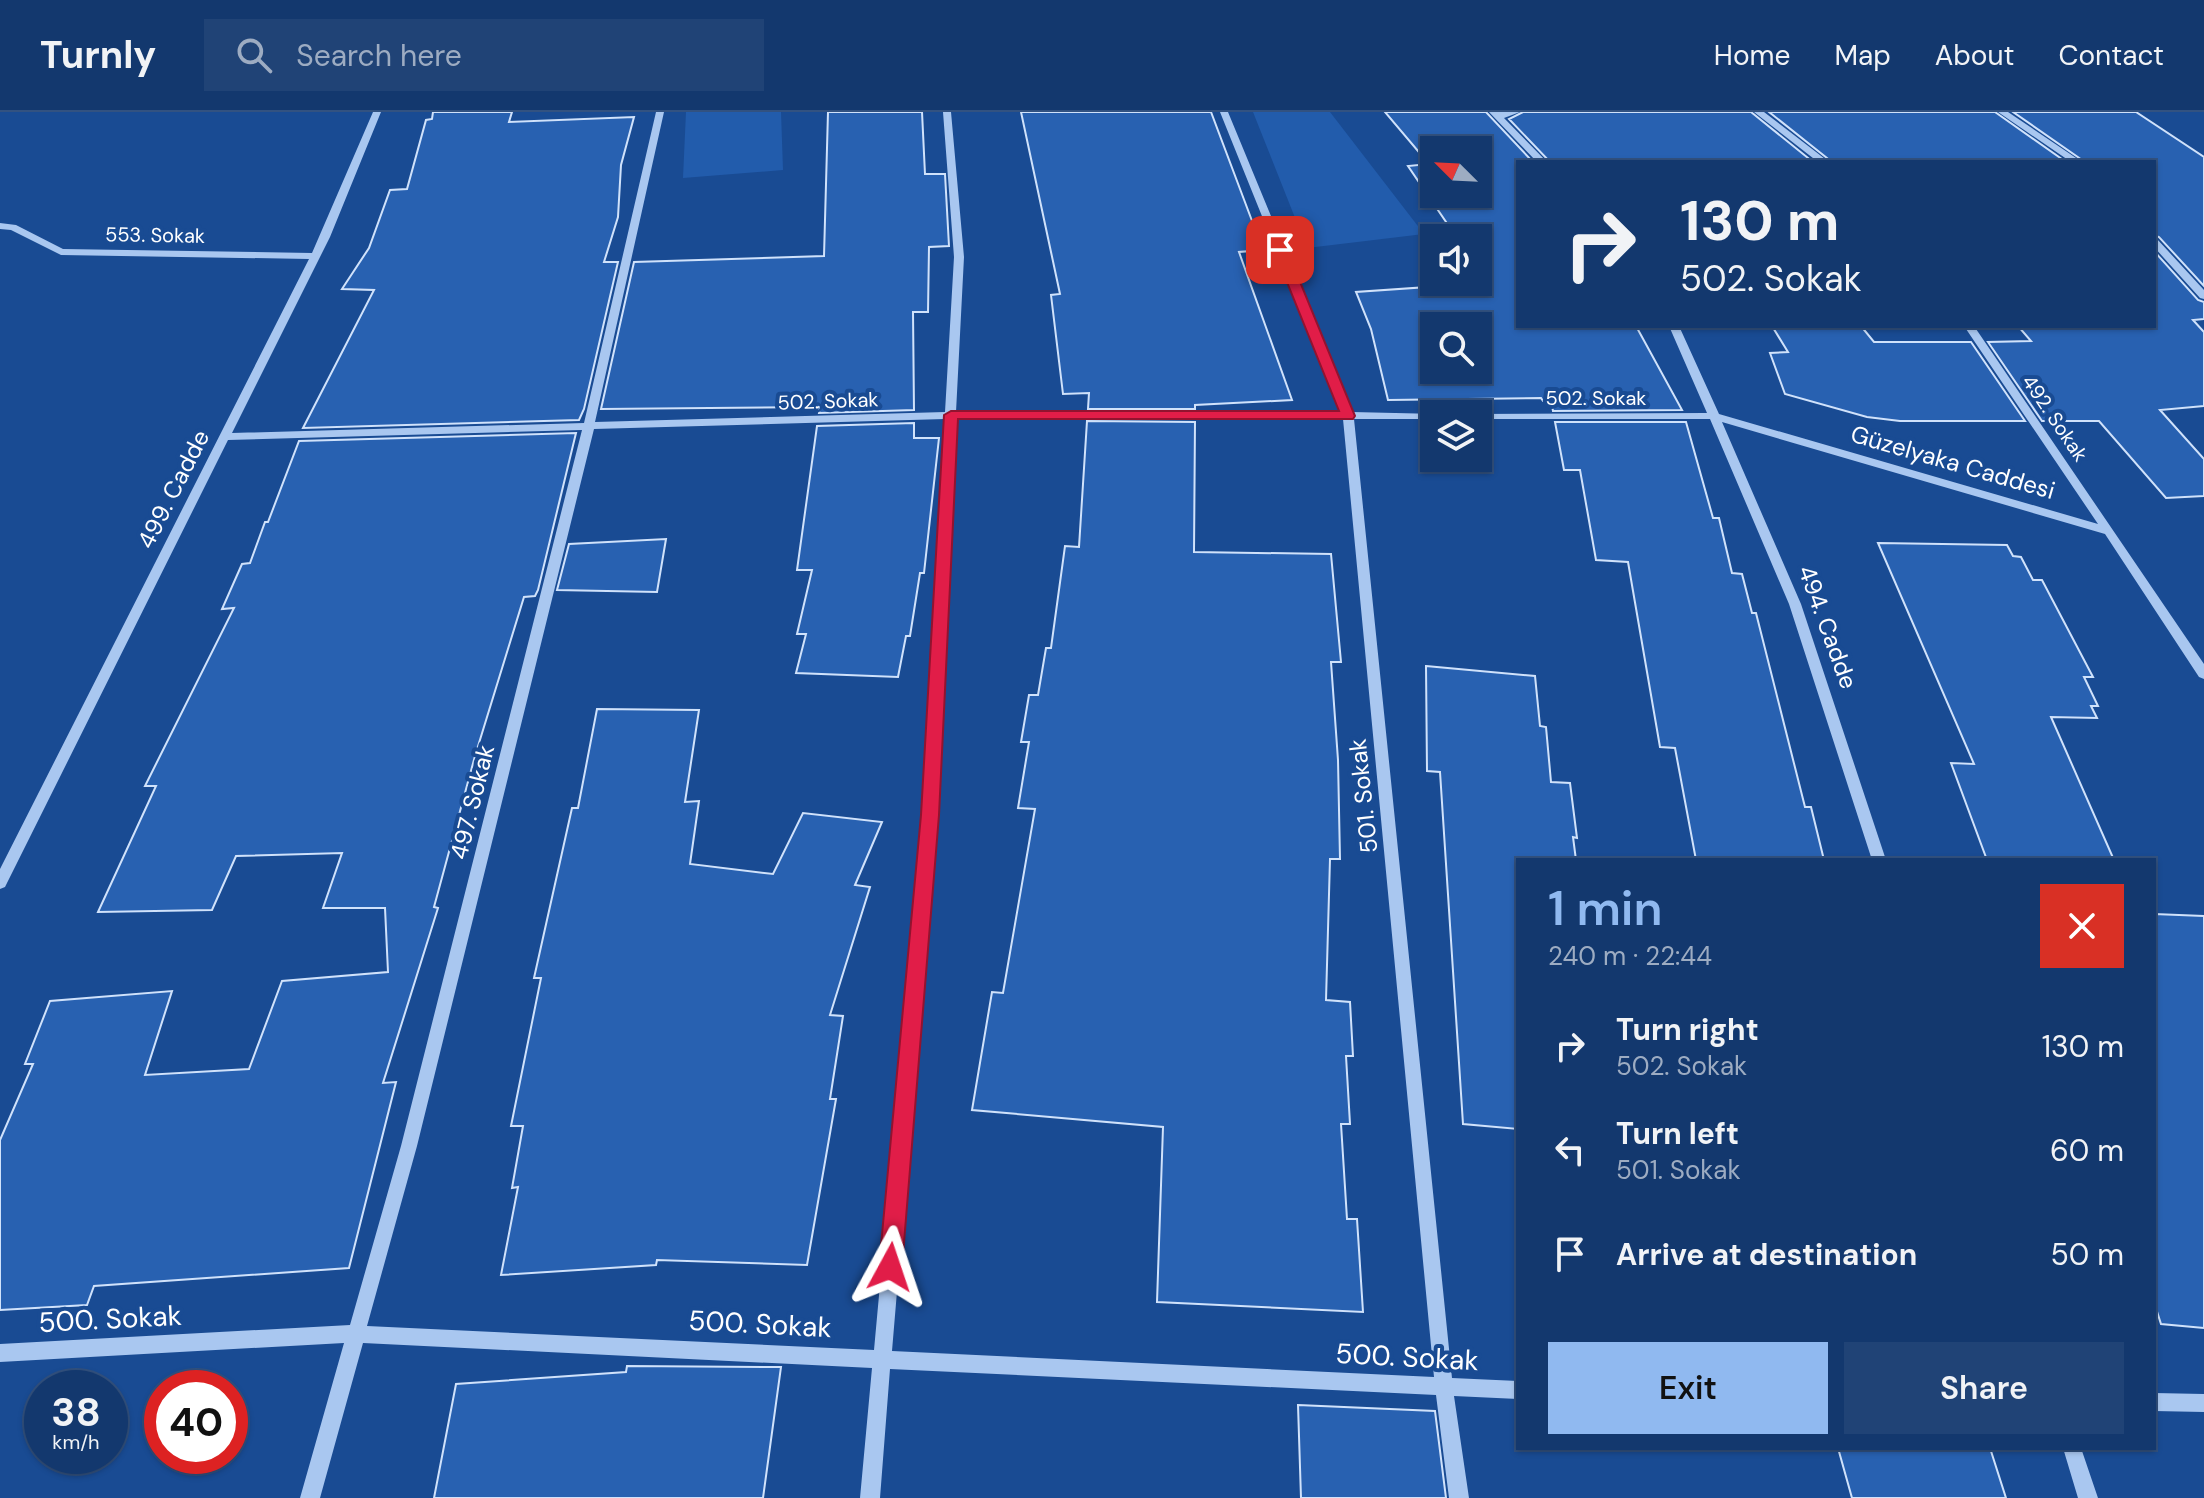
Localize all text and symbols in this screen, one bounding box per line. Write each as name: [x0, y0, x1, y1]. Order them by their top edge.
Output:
search box: [204, 19, 764, 91]
text: Turnly: [40, 30, 156, 80]
icon: search: [232, 33, 276, 77]
text: Search here: [296, 36, 462, 75]
text: Home: [1714, 37, 1790, 74]
text: Map: [1834, 37, 1891, 74]
text: About: [1935, 37, 2014, 74]
text: Contact: [2058, 37, 2164, 74]
north arrow: [1420, 136, 1492, 208]
map controls: [1420, 136, 1492, 472]
text: 130 m: [1680, 184, 1839, 257]
icon: right: [1548, 192, 1652, 296]
pin: [1246, 216, 1314, 284]
street label: 553. Sokak: [105, 221, 205, 249]
button: sound: [1420, 224, 1492, 296]
icon: arrive: [1258, 228, 1302, 272]
text: 502. Sokak: [1680, 255, 1862, 302]
button: search: [1420, 312, 1492, 384]
street label: 492. Sokak: [2016, 369, 2094, 467]
street label: 502. Sokak: [1546, 385, 1646, 411]
street label: 502. Sokak: [777, 386, 879, 416]
button: layers: [1420, 400, 1492, 472]
street label: Güzelyaka Caddesi: [1847, 418, 2059, 506]
street label: 499. Cadde: [130, 424, 216, 554]
street label: 494. Cadde: [1791, 561, 1865, 693]
street label: 501. Sokak: [1342, 737, 1384, 855]
street label: 497. Sokak: [443, 742, 501, 862]
text: 1 min: [1548, 877, 1663, 940]
button: close: [2040, 884, 2124, 968]
text: 240 m · 22:44: [1548, 939, 1712, 973]
text: Turn right: [1616, 1010, 1759, 1049]
icon: right: [1548, 1024, 1592, 1068]
text: 130 m: [2042, 1027, 2124, 1066]
text: 502. Sokak: [1616, 1049, 1747, 1083]
text: Turn left: [1616, 1114, 1739, 1153]
icon: left: [1548, 1128, 1592, 1172]
text: 60 m: [2050, 1131, 2124, 1170]
text: 501. Sokak: [1616, 1153, 1741, 1187]
position arrow: [848, 1225, 932, 1309]
icon: arrive: [1548, 1232, 1592, 1276]
text: Arrive at destination: [1616, 1235, 1917, 1274]
text: 50 m: [2050, 1235, 2124, 1274]
street label: 500. Sokak: [37, 1297, 183, 1341]
street label: 500. Sokak: [687, 1302, 833, 1346]
street label: 500. Sokak: [1334, 1335, 1480, 1379]
button: Exit: [1548, 1342, 1828, 1434]
button: Share: [1844, 1342, 2124, 1434]
speed limit sign: 40: [144, 1370, 248, 1474]
text: 38: [51, 1386, 101, 1438]
text: km/h: [52, 1429, 100, 1455]

